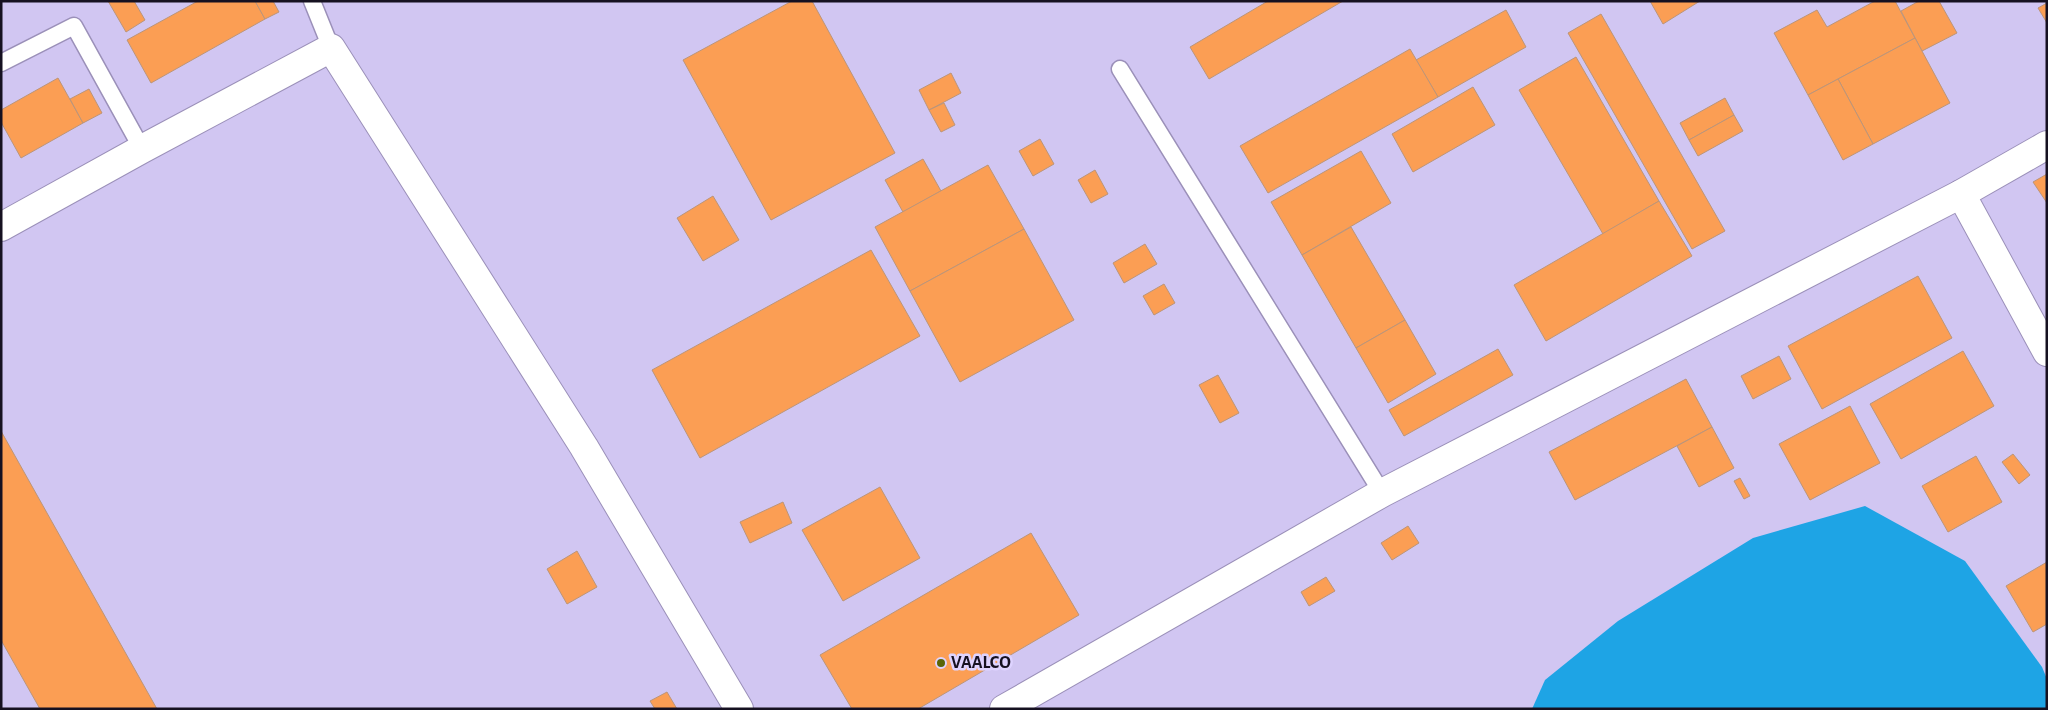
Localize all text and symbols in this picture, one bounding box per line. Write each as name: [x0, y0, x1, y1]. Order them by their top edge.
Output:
place label: VAALCO: [951, 654, 1011, 672]
marker: VAALCO: [935, 657, 947, 669]

